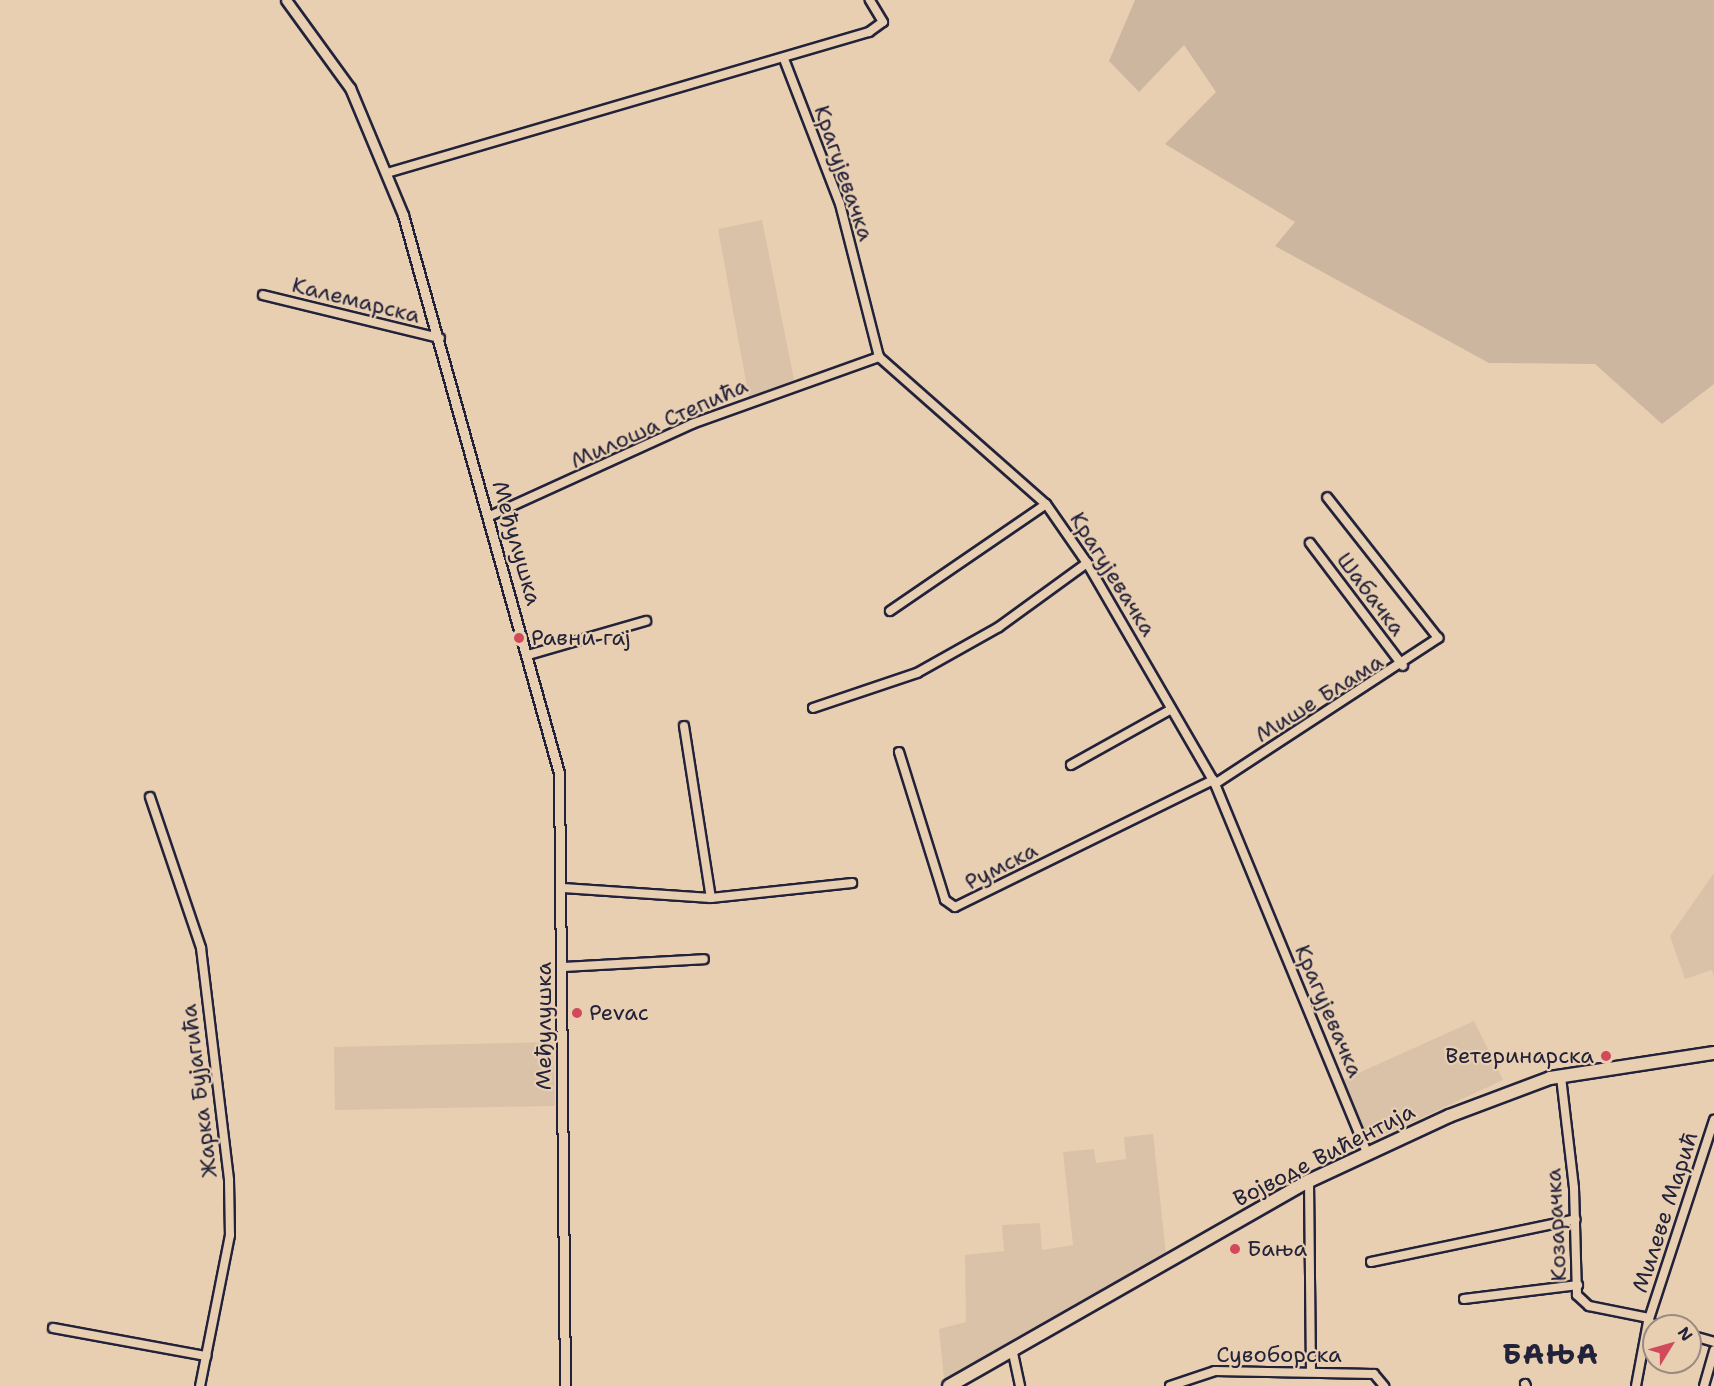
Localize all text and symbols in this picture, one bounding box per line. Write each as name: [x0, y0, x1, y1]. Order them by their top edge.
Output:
street label: Крагујевачка: [808, 102, 880, 244]
street label: Калемарска: [289, 271, 423, 329]
street label: Милоша Степића: [566, 372, 752, 474]
street label: Међулушка: [487, 478, 547, 608]
street label: Крагујевачка: [1064, 507, 1162, 641]
street label: Шабачка: [1331, 547, 1411, 641]
place label: Равни гај: [531, 625, 631, 651]
marker: Равни гај: [512, 631, 526, 645]
street label: Мише Блама: [1250, 648, 1388, 748]
street label: Румска: [960, 837, 1042, 895]
street label: Крагујевачка: [1289, 941, 1369, 1081]
street label: Међулушка: [531, 962, 557, 1090]
place label: Pevac: [589, 1000, 649, 1026]
street label: Жарка Бујагића: [175, 1003, 223, 1179]
marker: Pevac: [570, 1006, 584, 1020]
place label: Ветеринарска: [1445, 1043, 1594, 1069]
marker: Ветеринарска: [1599, 1049, 1613, 1063]
street label: Војводе Вићентија: [1229, 1098, 1419, 1212]
street label: Милеве Марић: [1627, 1128, 1703, 1296]
street label: Козарачка: [1540, 1168, 1572, 1282]
place label: Бања: [1247, 1236, 1307, 1262]
marker: Бања: [1228, 1242, 1242, 1256]
north arrow: [1642, 1314, 1702, 1374]
text: N: [1673, 1323, 1697, 1345]
district label: БАЊА: [1503, 1337, 1599, 1371]
street label: Сувоборска: [1216, 1342, 1342, 1368]

